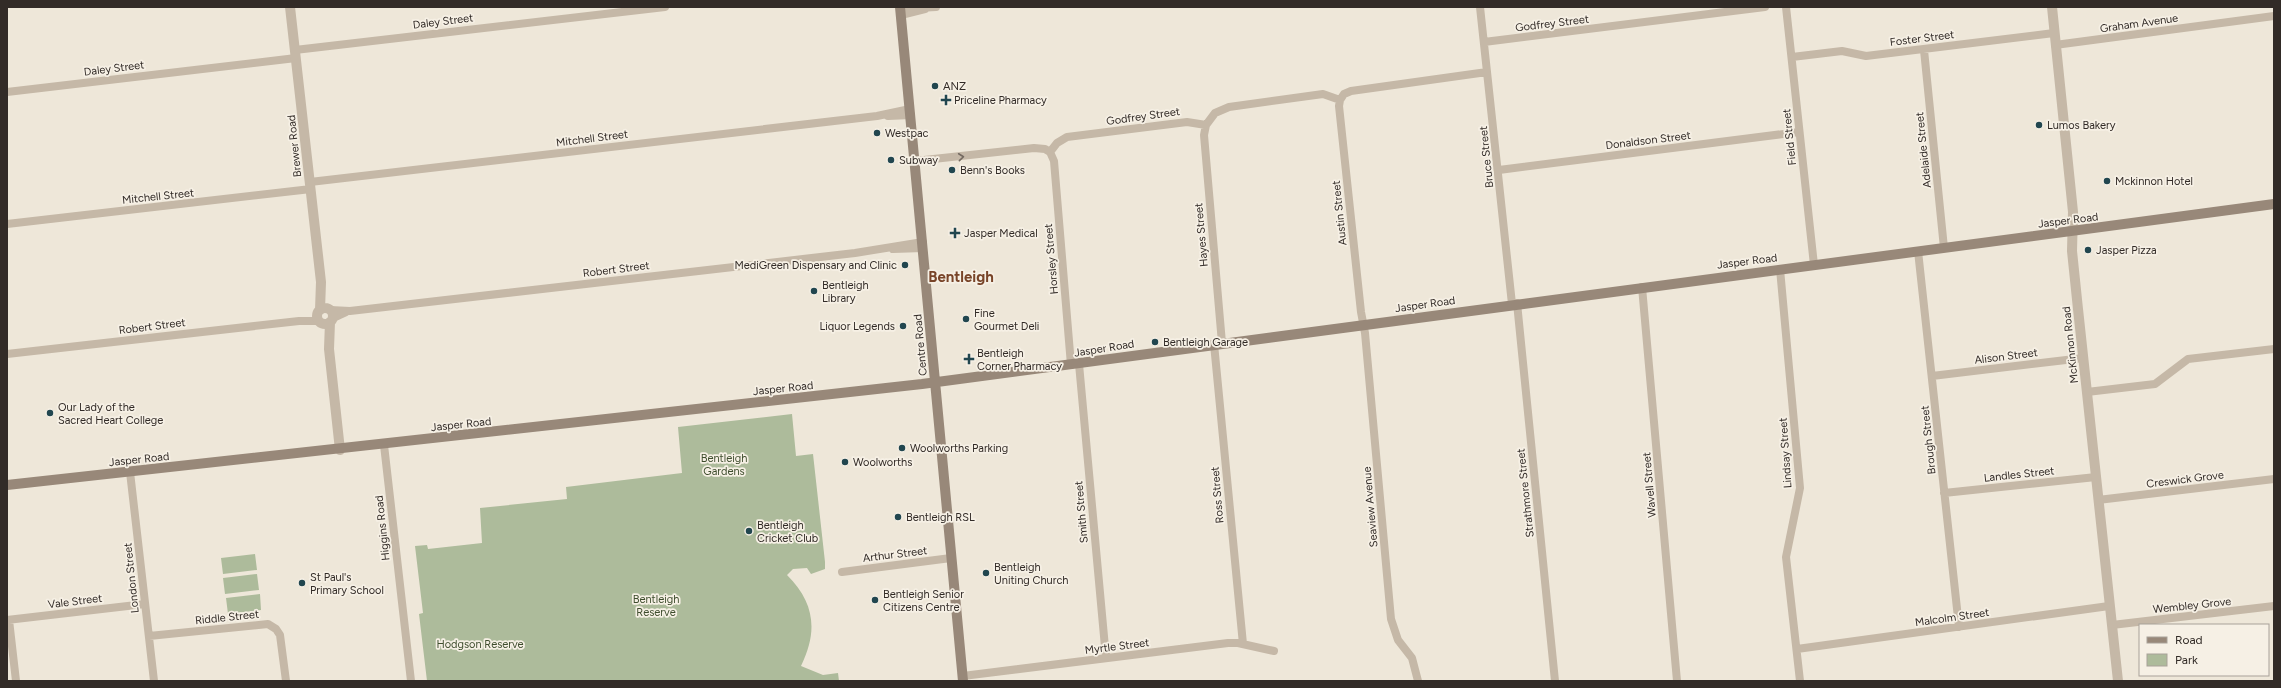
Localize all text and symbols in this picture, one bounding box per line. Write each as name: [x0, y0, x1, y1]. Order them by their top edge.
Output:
street label: Daley Street: [412, 11, 474, 32]
street label: Graham Avenue: [2099, 12, 2179, 35]
street label: Godfrey Street: [1514, 13, 1590, 34]
street label: Foster Street: [1889, 28, 1955, 49]
street label: Daley Street: [83, 58, 145, 79]
place label: ANZ: [943, 80, 966, 93]
marker: ANZ: [930, 81, 940, 91]
place label: Priceline Pharmacy: [954, 94, 1047, 107]
marker: Priceline Pharmacy: [941, 95, 951, 105]
street label: Godfrey Street: [1105, 105, 1181, 128]
street label: Field Street: [1780, 108, 1799, 166]
street label: Adelaide Street: [1913, 111, 1934, 189]
street label: Brewer Road: [285, 114, 304, 178]
place label: Lumos Bakery: [2047, 119, 2116, 132]
marker: Lumos Bakery: [2034, 120, 2044, 130]
street label: Bruce Street: [1477, 125, 1496, 188]
place label: Westpac: [885, 127, 929, 140]
street label: Mitchell Street: [555, 128, 629, 149]
marker: Westpac: [872, 128, 882, 138]
street label: Donaldson Street: [1605, 129, 1691, 152]
one-way arrow: [958, 152, 964, 161]
place label: Subway: [899, 154, 938, 167]
marker: Subway: [886, 155, 896, 165]
place label: Benn's Books: [960, 164, 1025, 177]
marker: Benn's Books: [947, 165, 957, 175]
place label: Mckinnon Hotel: [2115, 175, 2193, 188]
marker: Mckinnon Hotel: [2102, 176, 2112, 186]
street label: Austin Street: [1330, 180, 1349, 246]
street label: Mitchell Street: [121, 186, 195, 207]
street label: Hayes Street: [1192, 202, 1211, 267]
street label: Jasper Road: [2037, 210, 2099, 231]
street label: Horsley Street: [1042, 223, 1061, 295]
marker: Jasper Medical: [949, 227, 961, 239]
place label: Jasper Medical: [964, 227, 1038, 240]
place label: Jasper Pizza: [2096, 244, 2157, 257]
marker: Jasper Pizza: [2083, 245, 2093, 255]
street label: Jasper Road: [1716, 251, 1778, 272]
street label: Robert Street: [582, 259, 650, 280]
place label: MediGreen Dispensary and Clinic: [734, 259, 897, 272]
marker: MediGreen Dispensary and Clinic: [900, 260, 910, 270]
district label: Bentleigh: [928, 268, 994, 286]
place label: Bentleigh Library: [822, 279, 869, 305]
marker: Bentleigh Library: [809, 286, 819, 296]
street label: Jasper Road: [1394, 294, 1456, 315]
street label: McKinnon Road: [2060, 306, 2081, 384]
place label: Fine Gourmet Deli: [974, 307, 1039, 333]
street label: Centre Road: [911, 314, 930, 376]
marker: Fine Gourmet Deli: [961, 314, 971, 324]
street label: Robert Street: [118, 316, 186, 337]
place label: Liquor Legends: [820, 320, 895, 333]
marker: Liquor Legends: [898, 321, 908, 331]
place label: Bentleigh Garage: [1163, 336, 1248, 349]
street label: Jasper Road: [1073, 337, 1135, 360]
marker: Bentleigh Garage: [1150, 337, 1160, 347]
street label: Alison Street: [1974, 346, 2038, 367]
place label: Bentleigh Corner Pharmacy: [977, 347, 1062, 373]
marker: Bentleigh Corner Pharmacy: [964, 354, 974, 364]
street label: Jasper Road: [752, 379, 814, 398]
place label: Our Lady of the Sacred Heart College: [58, 401, 163, 427]
street label: Brough Street: [1918, 405, 1939, 475]
marker: Our Lady of the Sacred Heart College: [45, 408, 55, 418]
street label: Jasper Road: [430, 415, 492, 434]
street label: Lindsay Street: [1777, 417, 1794, 489]
place label: Woolworths Parking: [910, 442, 1008, 455]
marker: Woolworths Parking: [897, 443, 907, 453]
street label: Strathmore Street: [1514, 448, 1537, 538]
street label: Jasper Road: [108, 450, 170, 469]
park label: Bentleigh Gardens: [701, 452, 747, 478]
street label: Wavell Street: [1640, 452, 1659, 518]
place label: Woolworths: [853, 456, 912, 469]
marker: Woolworths: [840, 457, 850, 467]
street label: Landles Street: [1983, 464, 2055, 485]
street label: Ross Street: [1209, 466, 1226, 524]
street label: Seaview Avenue: [1360, 466, 1381, 548]
street label: Creswick Grove: [2146, 468, 2225, 491]
street label: Smith Street: [1072, 480, 1091, 544]
street label: Higgins Road: [373, 495, 392, 561]
place label: Bentleigh RSL: [906, 511, 975, 524]
marker: Bentleigh RSL: [893, 512, 903, 522]
place label: Bentleigh Cricket Club: [757, 519, 818, 545]
marker: Bentleigh Cricket Club: [744, 526, 754, 536]
street label: London Street: [121, 542, 142, 614]
street label: Arthur Street: [862, 544, 928, 565]
place label: Bentleigh Uniting Church: [994, 561, 1069, 587]
marker: Bentleigh Uniting Church: [981, 568, 991, 578]
place label: St Paul's Primary School: [310, 571, 384, 597]
marker: St Paul's Primary School: [297, 578, 307, 588]
place label: Bentleigh Senior Citizens Centre: [883, 588, 964, 614]
street label: Vale Street: [47, 592, 103, 611]
park label: Bentleigh Reserve: [633, 593, 679, 619]
marker: Bentleigh Senior Citizens Centre: [870, 595, 880, 605]
street label: Wembley Grove: [2152, 595, 2232, 616]
street label: Malcolm Street: [1914, 606, 1990, 629]
street label: Riddle Street: [194, 608, 260, 627]
legend: [2139, 624, 2269, 676]
text: Road: [2175, 633, 2203, 647]
street label: Myrtle Street: [1084, 636, 1150, 657]
park label: Hodgson Reserve: [436, 638, 524, 651]
text: Park: [2175, 653, 2198, 667]

